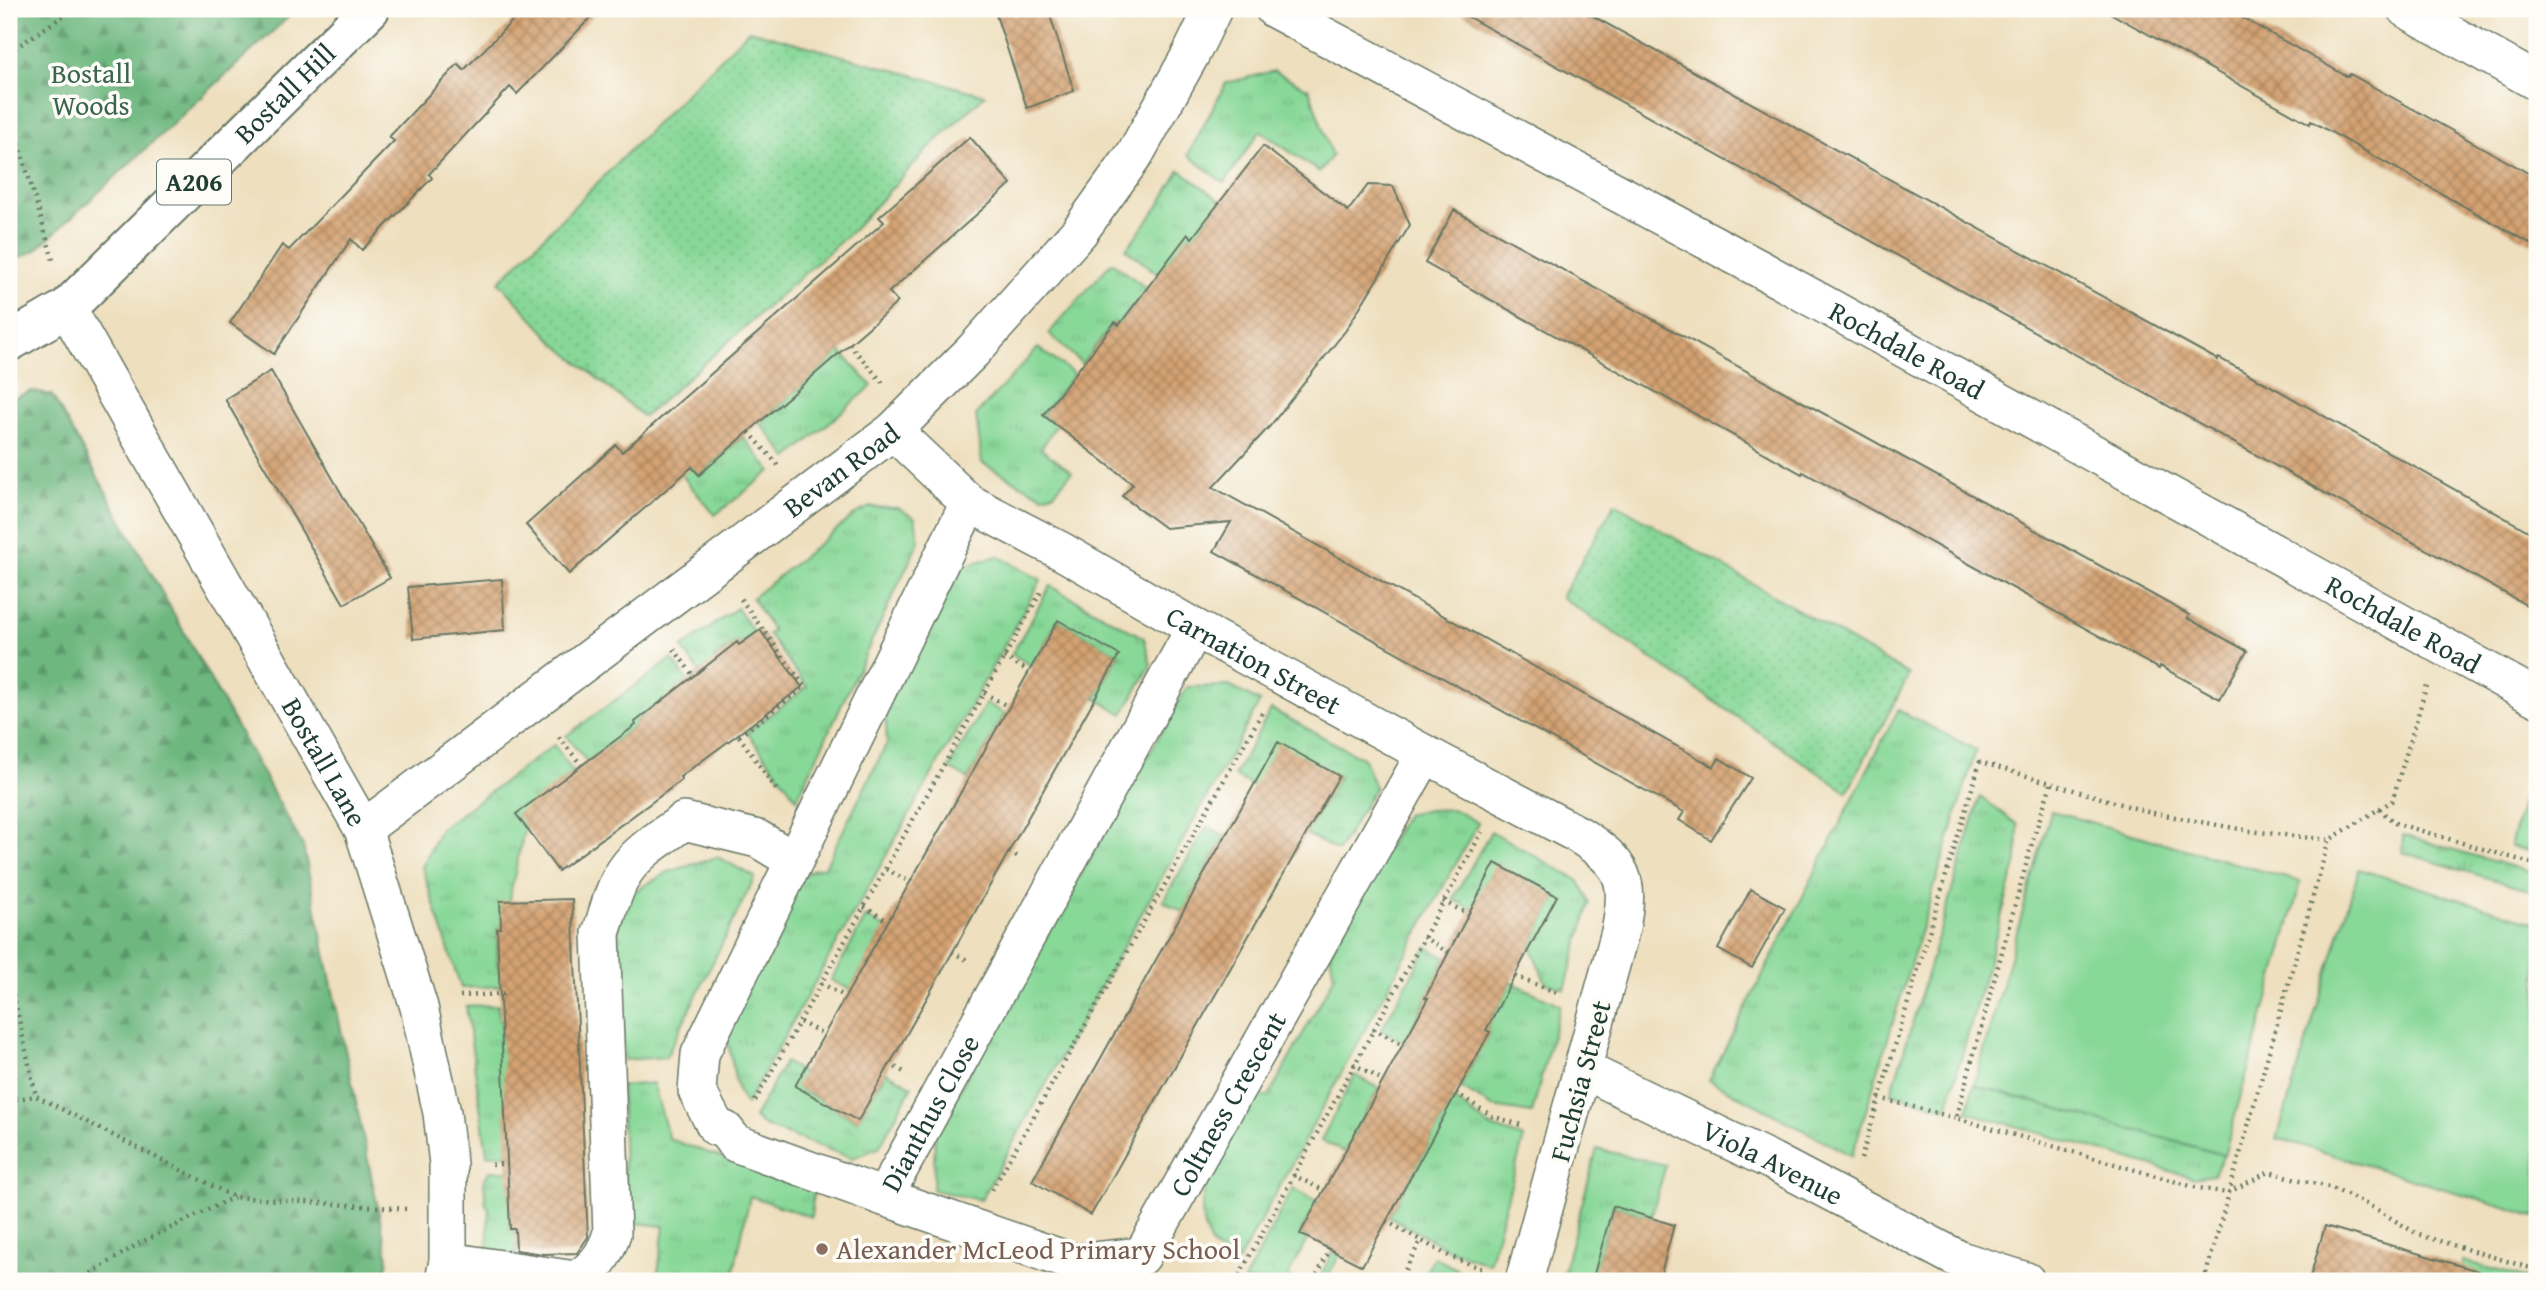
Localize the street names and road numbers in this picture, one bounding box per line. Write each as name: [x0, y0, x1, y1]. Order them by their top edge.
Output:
street label: Bostall Hill: [224, 33, 345, 153]
road number: A206: [157, 160, 231, 204]
street label: Rochdale Road: [1822, 290, 1992, 409]
street label: Bevan Road: [774, 412, 908, 527]
street label: Rochdale Road: [2318, 564, 2489, 683]
street label: Carnation Street: [1159, 595, 1349, 724]
street label: Bostall Lane: [272, 690, 378, 834]
street label: Fuchsia Street: [1538, 995, 1621, 1166]
street label: Coltness Crescent: [1159, 1004, 1296, 1204]
street label: Dianthus Close: [870, 1027, 989, 1199]
street label: Viola Avenue: [1695, 1109, 1851, 1215]

